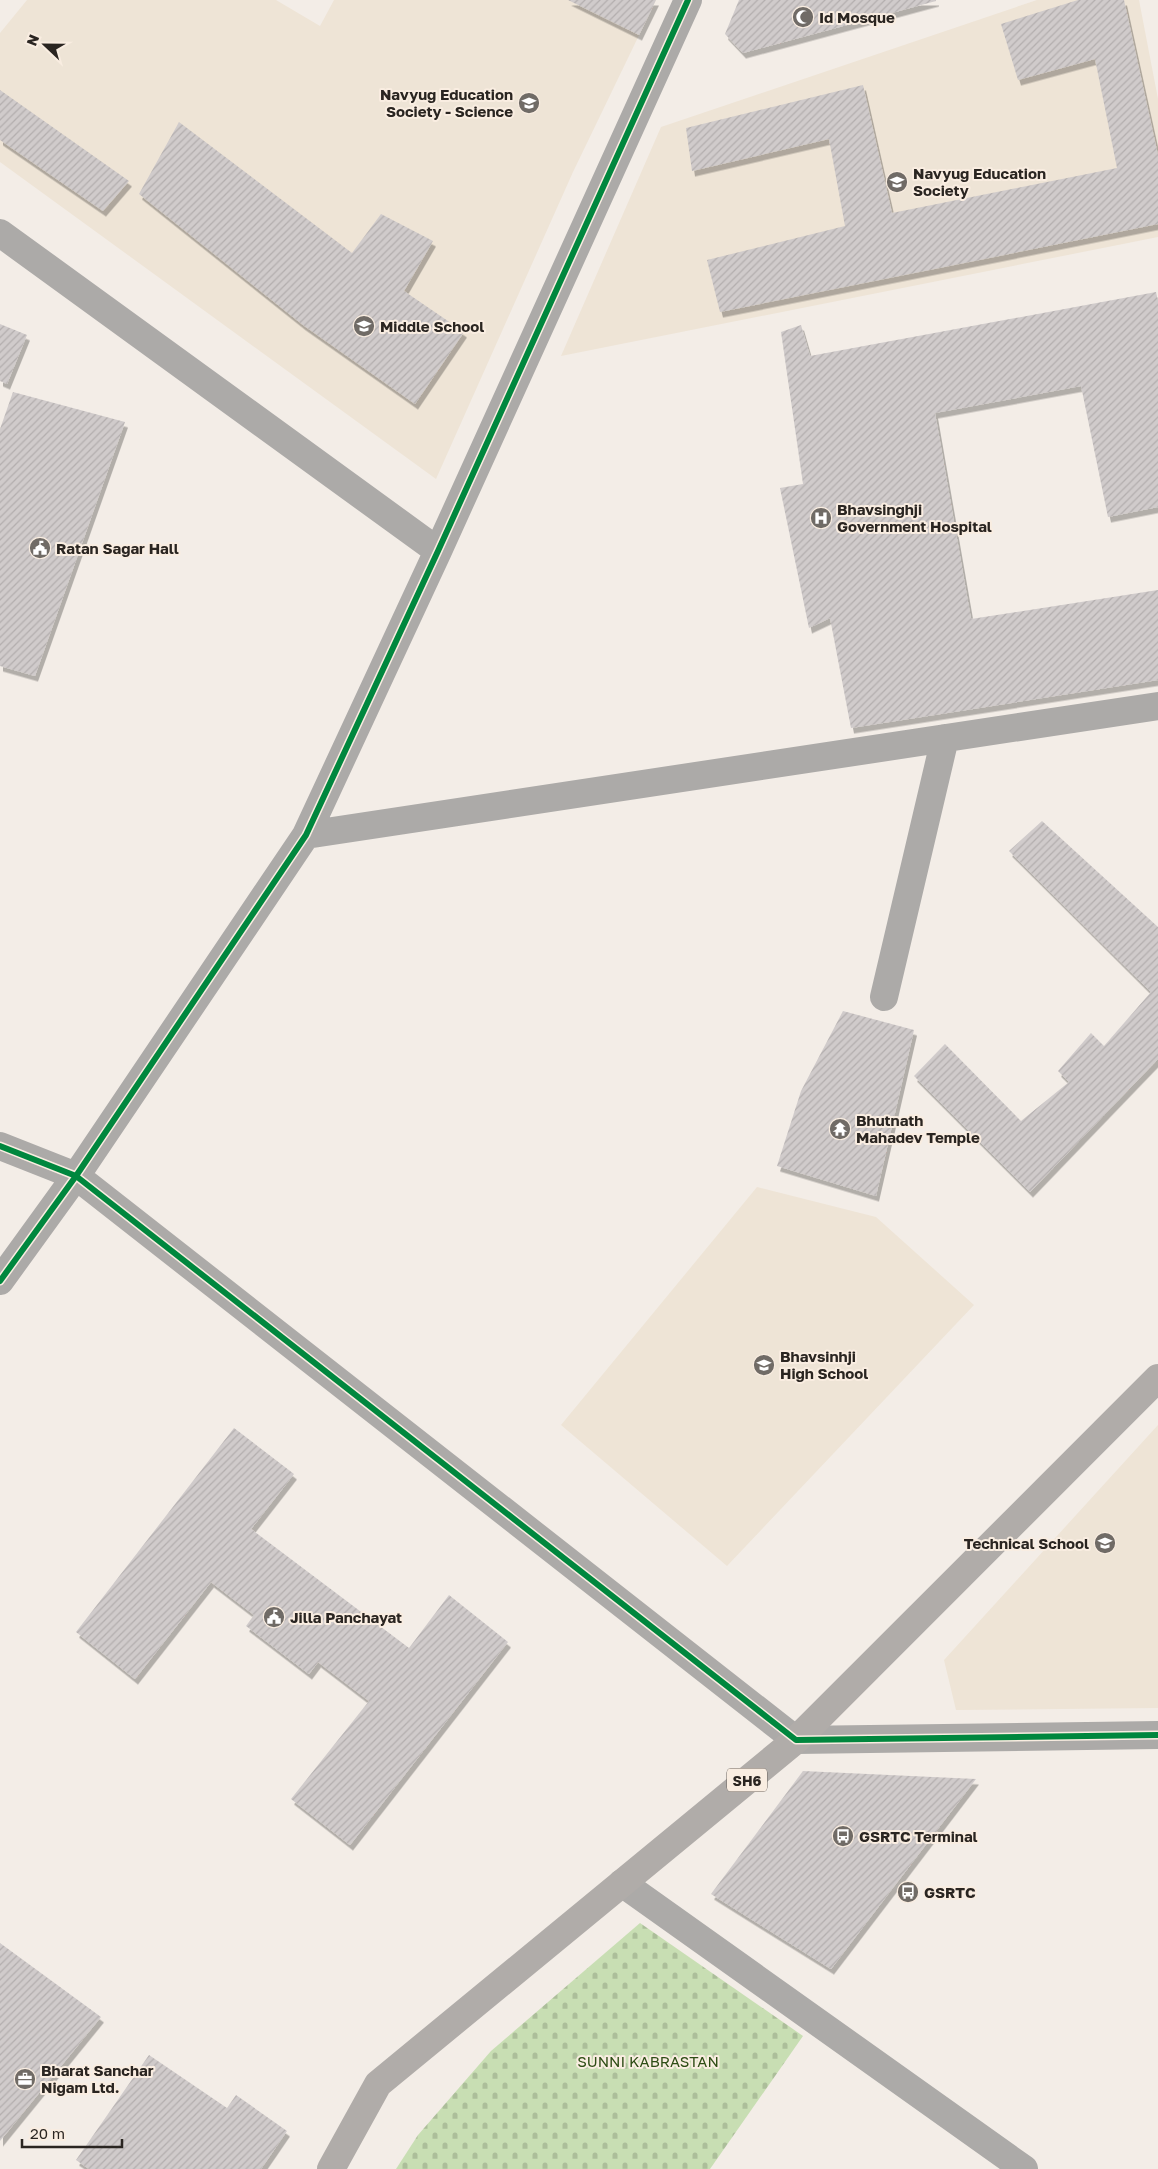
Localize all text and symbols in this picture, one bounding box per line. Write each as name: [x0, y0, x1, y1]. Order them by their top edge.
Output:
mosque icon: Id Mosque: [791, 5, 815, 29]
place label: Id Mosque: [819, 8, 895, 26]
north arrow: [20, 20, 70, 70]
text: N: [23, 32, 42, 48]
place label: Navyug Education Society - Science: [380, 85, 513, 120]
school or university icon: Navyug Education Society - Science: [517, 91, 541, 115]
place label: Navyug Education Society: [913, 164, 1046, 199]
school or university icon: Navyug Education Society: [885, 170, 909, 194]
school or university icon: Middle School: [352, 314, 376, 338]
place label: Middle School: [380, 317, 484, 335]
place label: Bhavsinghji Government Hospital: [837, 500, 992, 535]
hospital icon: Bhavsinghji Government Hospital: [809, 506, 833, 530]
public building icon: Ratan Sagar Hall: [28, 536, 52, 560]
place label: Ratan Sagar Hall: [56, 539, 179, 557]
place label: Bhutnath Mahadev Temple: [856, 1111, 980, 1146]
temple icon: Bhutnath Mahadev Temple: [828, 1117, 852, 1141]
place label: Bhavsinhji High School: [780, 1347, 868, 1382]
school or university icon: Bhavsinhji High School: [752, 1353, 776, 1377]
school or university icon: Technical School: [1093, 1531, 1117, 1555]
place label: Technical School: [964, 1534, 1089, 1552]
public building icon: Jilla Panchayat: [262, 1605, 286, 1629]
place label: Jilla Panchayat: [290, 1608, 402, 1626]
road number: SH6: [727, 1768, 767, 1792]
bus stop icon: GSRTC Terminal: [831, 1824, 855, 1848]
place label: GSRTC Terminal: [859, 1827, 978, 1845]
bus stop icon: GSRTC: [896, 1880, 920, 1904]
place label: GSRTC: [924, 1883, 976, 1901]
park label: SUNNI KABRASTAN: [577, 2052, 719, 2070]
place label: Bharat Sanchar Nigam Ltd.: [41, 2061, 154, 2096]
office icon: Bharat Sanchar Nigam Ltd.: [13, 2067, 37, 2091]
scale bar: [22, 2116, 122, 2148]
text: 20 m: [30, 2124, 65, 2142]

